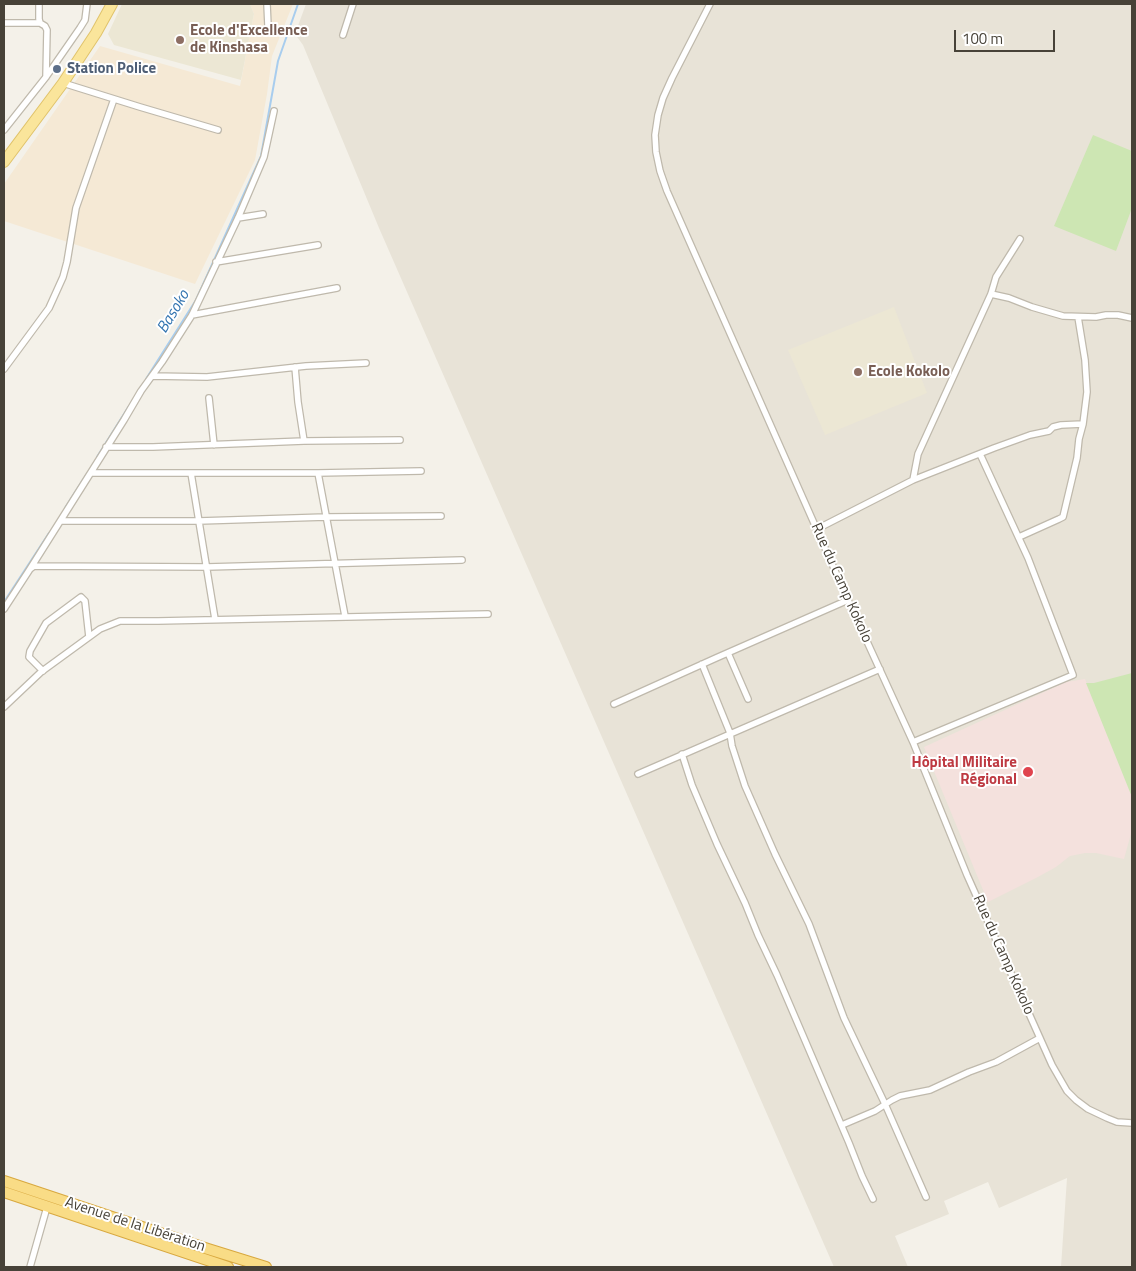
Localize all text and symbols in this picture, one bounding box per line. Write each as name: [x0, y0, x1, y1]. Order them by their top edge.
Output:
scale bar: [956, 20, 1057, 52]
place label: Ecole d'Excellence de Kinshasa: [190, 22, 308, 57]
text: 100 m: [962, 27, 1003, 50]
marker: Ecole d'Excellence de Kinshasa: [174, 34, 186, 46]
place label: Station Police: [67, 60, 156, 78]
marker: Station Police: [51, 63, 63, 75]
water label: Basoko: [154, 287, 194, 337]
place label: Ecole Kokolo: [868, 363, 950, 381]
marker: Ecole Kokolo: [852, 366, 864, 378]
street label: Rue du Camp Kokolo: [807, 520, 875, 646]
place label: Hôpital Militaire Régional: [912, 754, 1017, 789]
marker: Hôpital Militaire Régional: [1021, 765, 1035, 779]
street label: Rue du Camp Kokolo: [969, 892, 1037, 1018]
street label: Avenue de la Libération: [63, 1194, 207, 1256]

